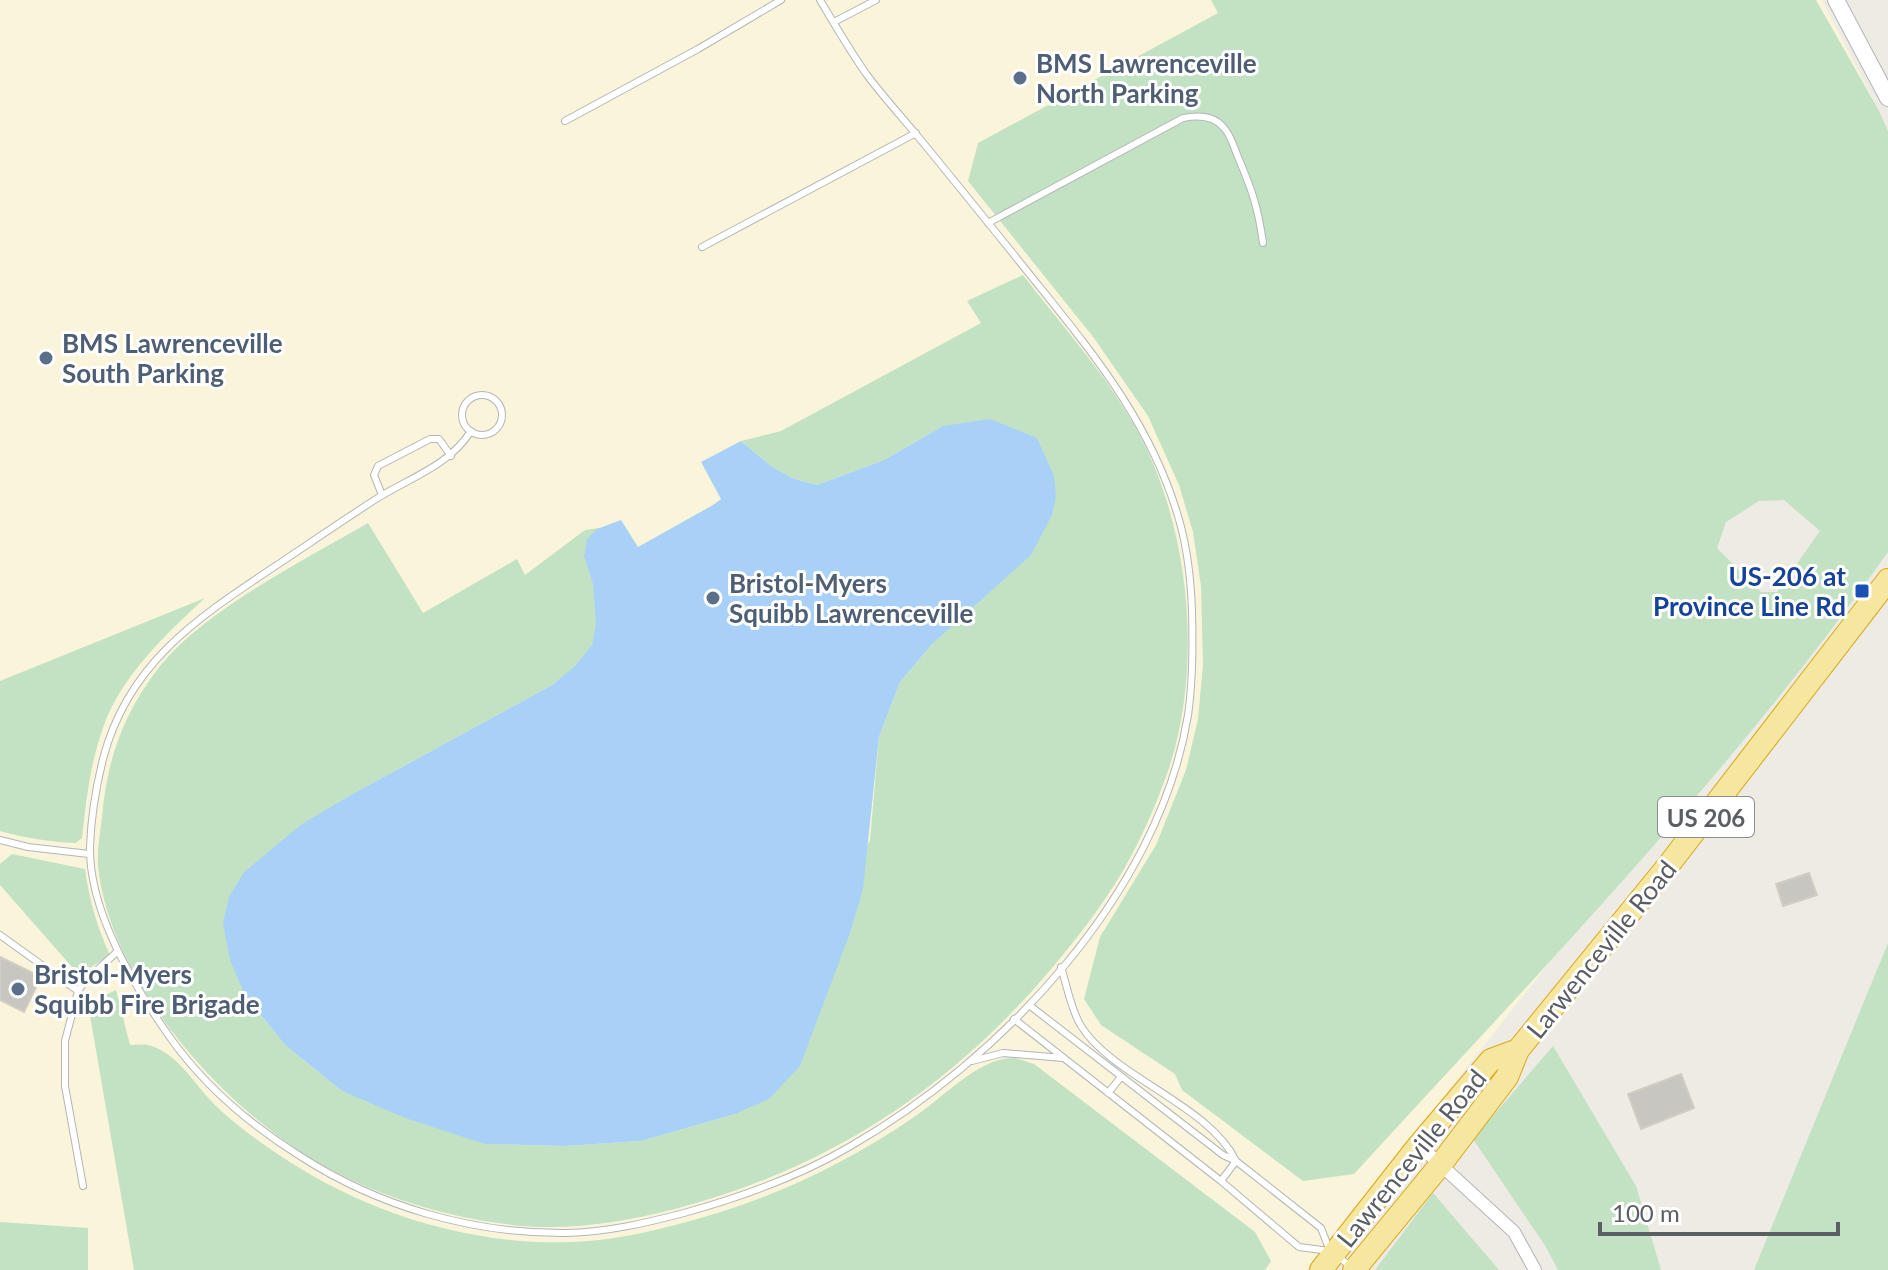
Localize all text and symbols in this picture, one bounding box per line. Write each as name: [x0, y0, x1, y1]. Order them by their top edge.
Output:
place label: BMS Lawrenceville North Parking: [1036, 47, 1257, 109]
marker: BMS Lawrenceville North Parking: [1011, 69, 1029, 87]
place label: BMS Lawrenceville South Parking: [62, 327, 283, 389]
marker: BMS Lawrenceville South Parking: [37, 349, 55, 367]
place label: US-206 at Province Line Rd: [1653, 560, 1846, 622]
place label: Bristol-Myers Squibb Lawrenceville: [729, 567, 973, 629]
marker: US-206 at Province Line Rd: [1853, 582, 1871, 600]
marker: Bristol-Myers Squibb Lawrenceville: [704, 589, 722, 607]
road number: US 206: [1658, 797, 1754, 837]
street label: Larwenceville Road: [1519, 854, 1683, 1044]
place label: Bristol-Myers Squibb Fire Brigade: [34, 958, 260, 1020]
marker: Bristol-Myers Squibb Fire Brigade: [9, 980, 27, 998]
street label: Lawrenceville Road: [1330, 1063, 1492, 1253]
scale bar: [1600, 1186, 1838, 1236]
text: 100 m: [1612, 1198, 1680, 1227]

